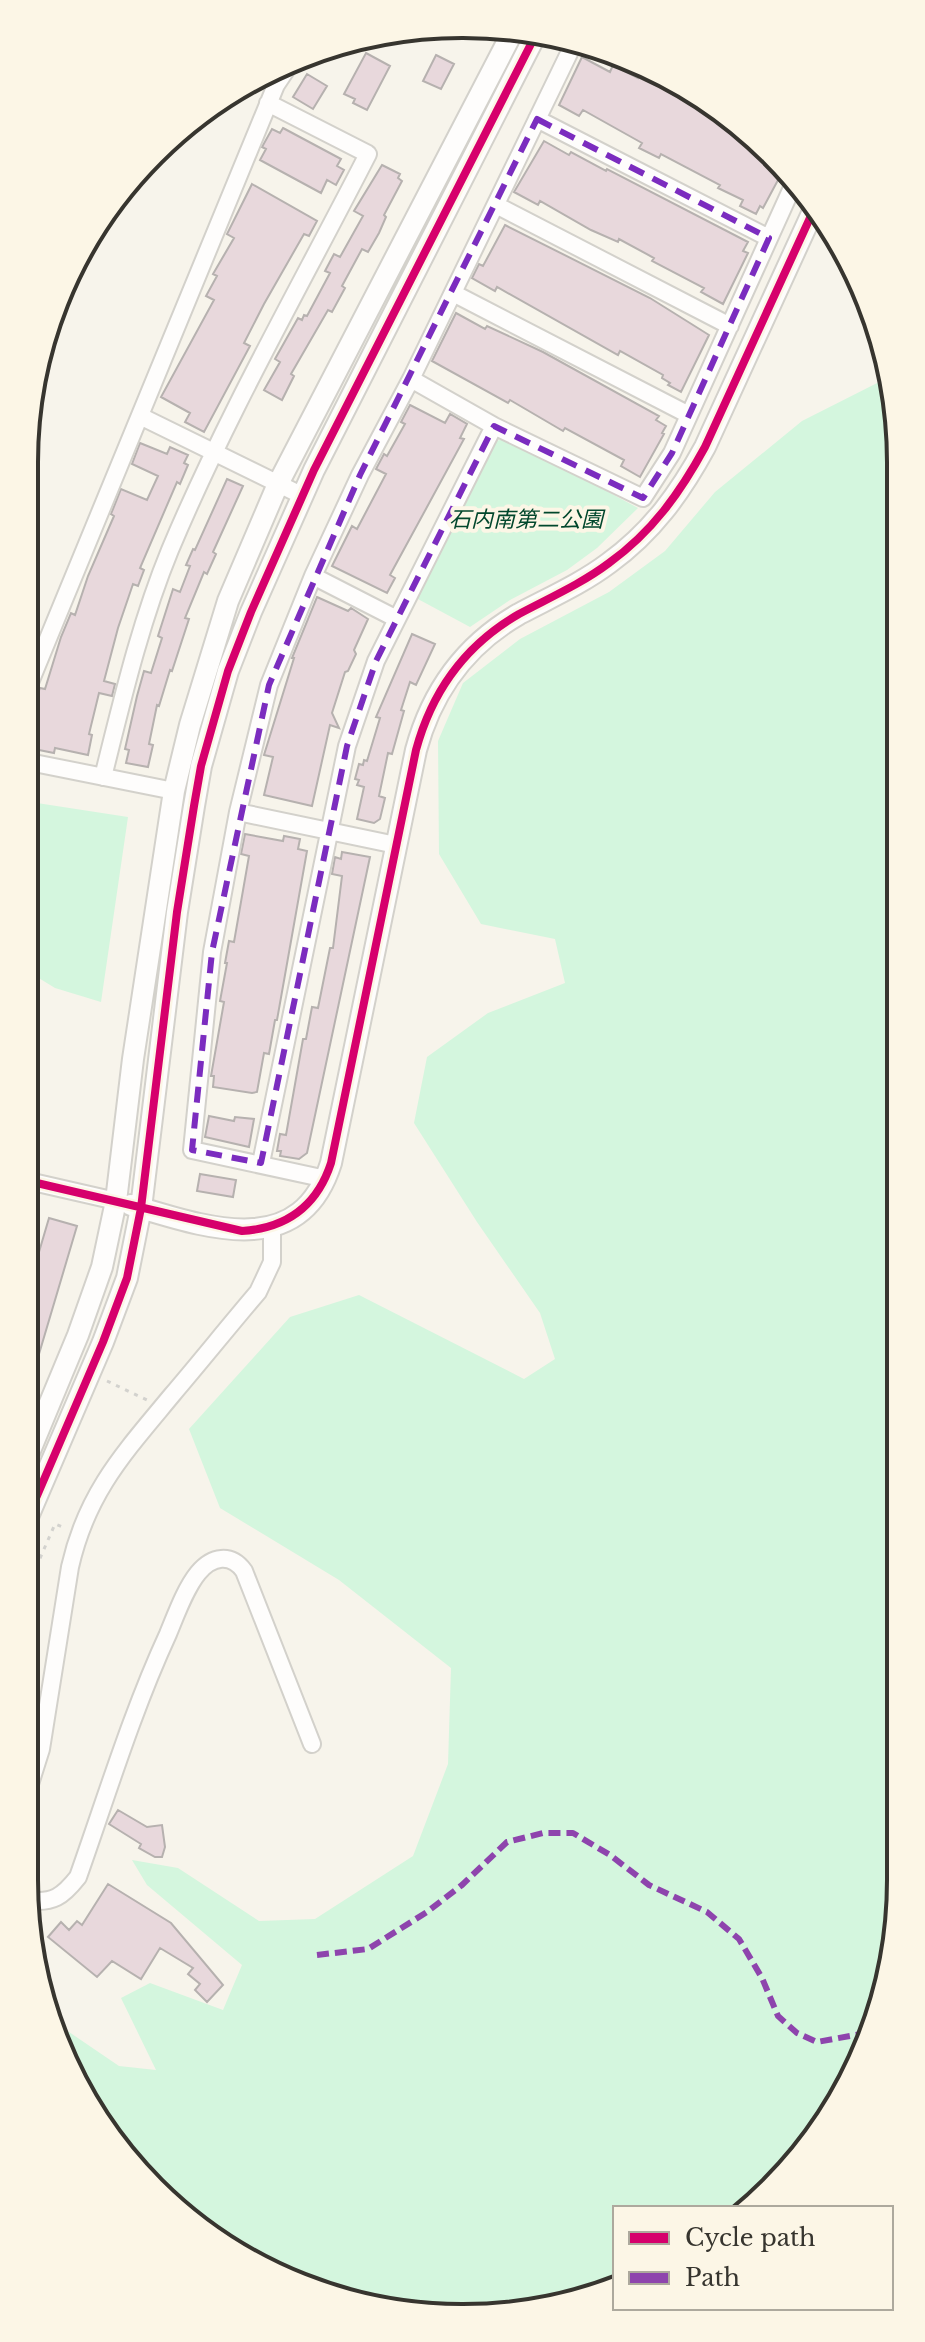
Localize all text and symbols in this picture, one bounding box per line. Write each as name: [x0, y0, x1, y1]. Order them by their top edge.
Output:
park label: 石内南第二公園: [449, 506, 606, 533]
legend: [613, 2206, 893, 2310]
text: Cycle path: [685, 2223, 816, 2252]
text: Path: [685, 2263, 740, 2292]

